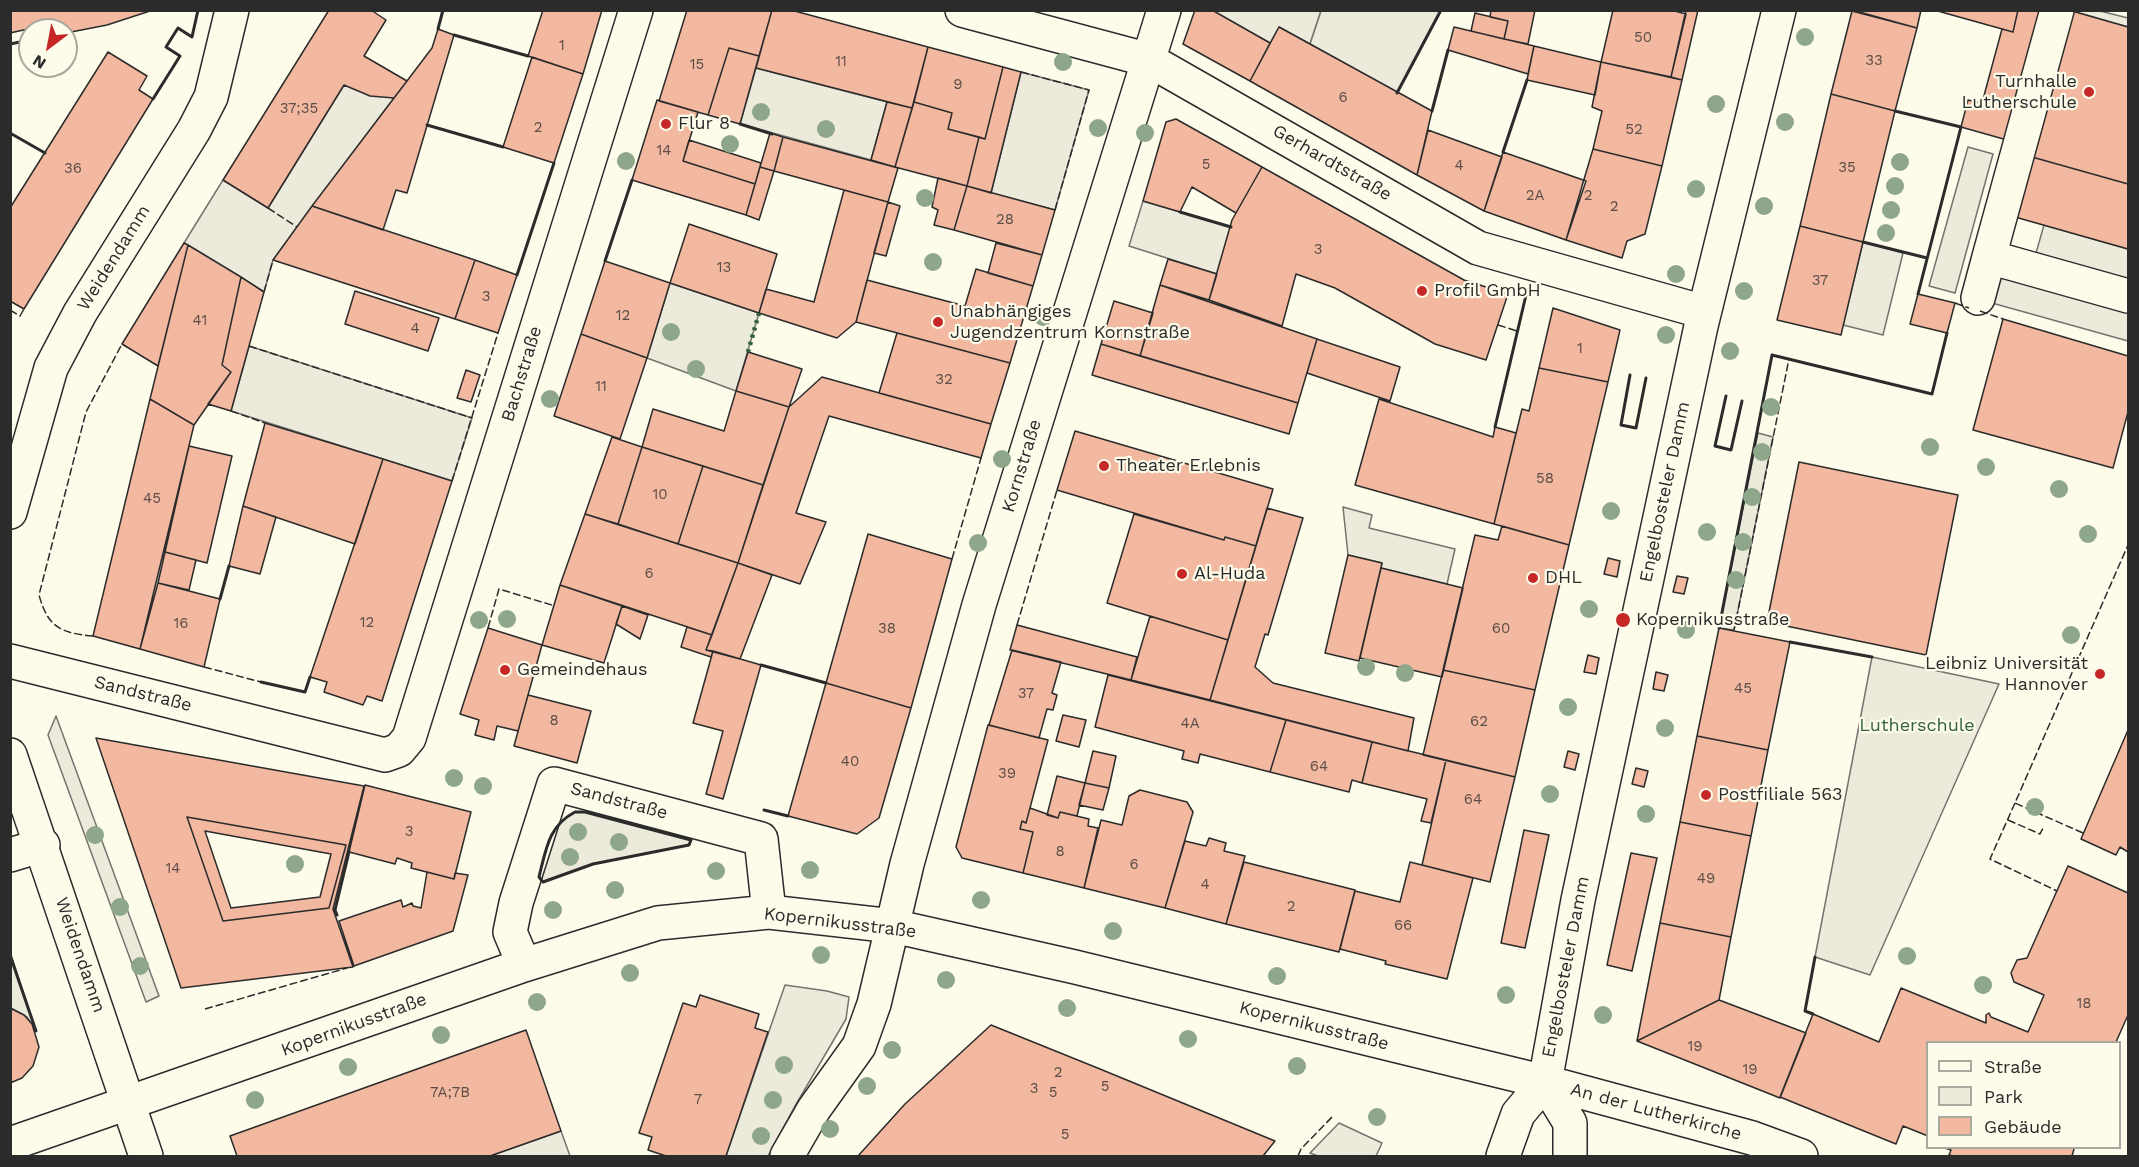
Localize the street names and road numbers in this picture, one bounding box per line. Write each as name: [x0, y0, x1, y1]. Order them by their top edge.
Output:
street label: Gerhardtstraße: [1269, 120, 1395, 206]
street label: Weidendamm: [73, 201, 155, 315]
street label: Bachstraße: [497, 324, 547, 424]
street label: Engelbosteler Damm: [1635, 400, 1695, 584]
street label: Kornstraße: [998, 417, 1046, 515]
street label: Sandstraße: [92, 671, 194, 717]
street label: Sandstraße: [568, 778, 670, 824]
street label: Engelbosteler Damm: [1538, 874, 1594, 1060]
street label: Weidendamm: [50, 895, 110, 1015]
street label: Kopernikusstraße: [763, 903, 917, 943]
street label: Kopernikusstraße: [278, 989, 430, 1061]
street label: Kopernikusstraße: [1237, 997, 1391, 1055]
street label: An der Lutherkirche: [1568, 1079, 1744, 1145]

